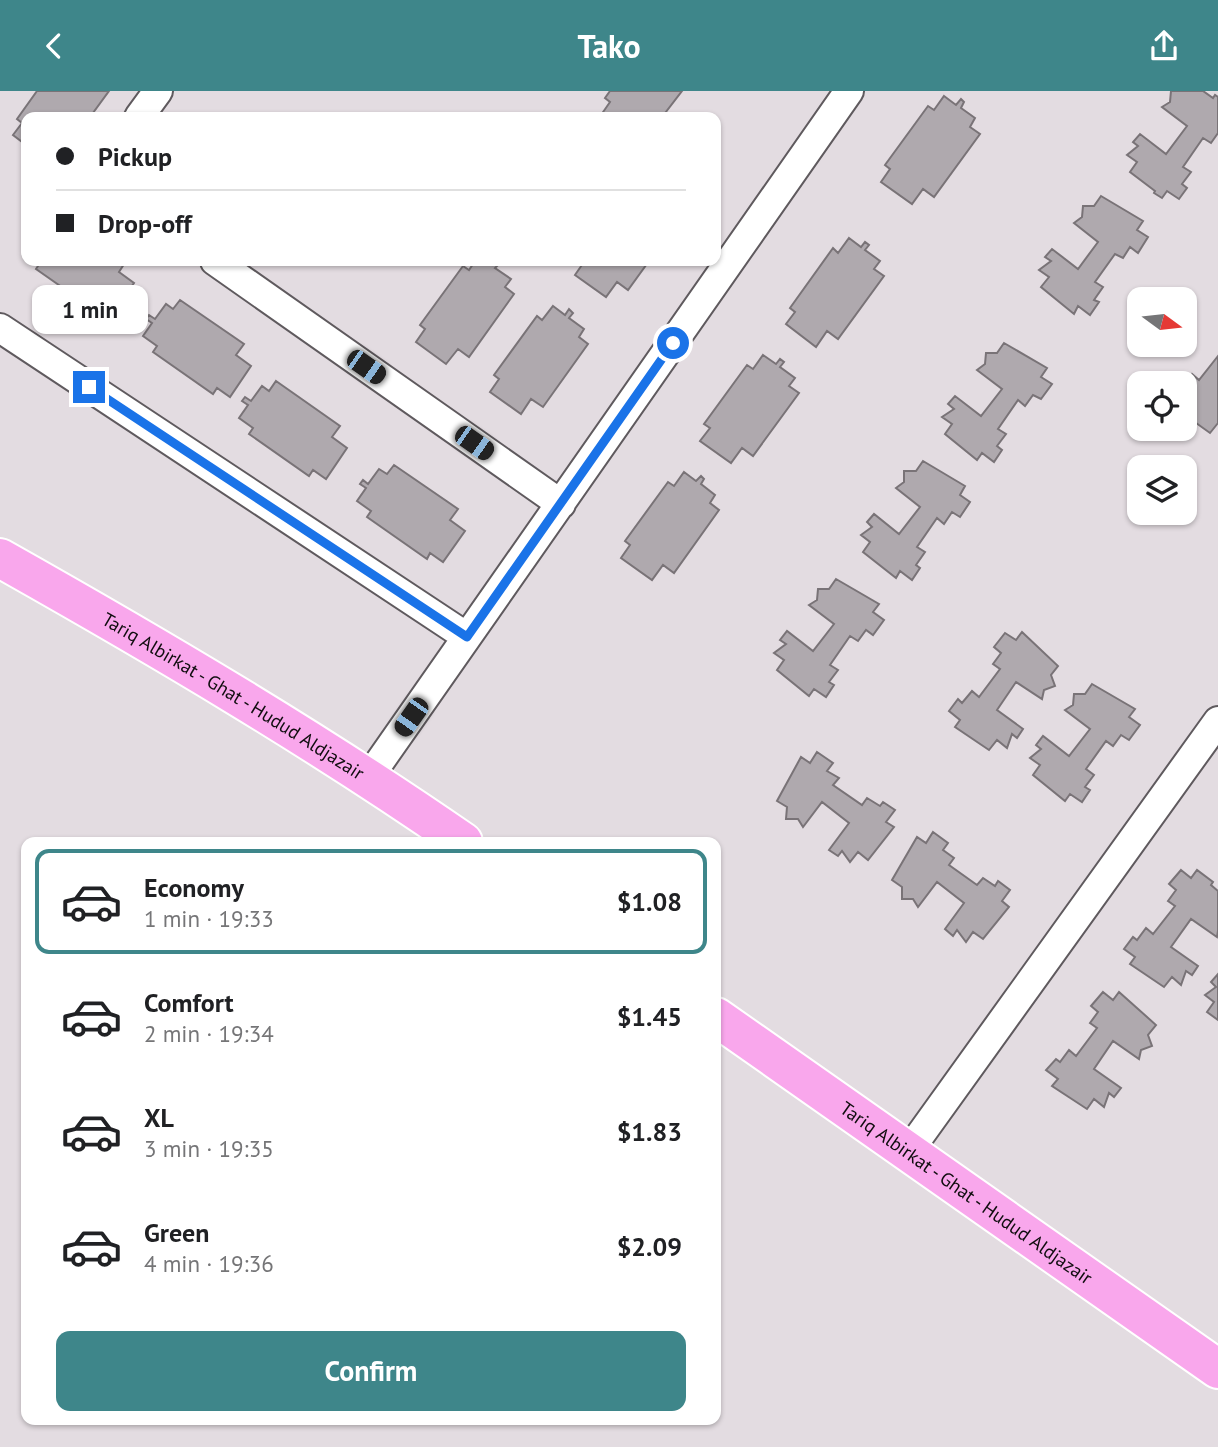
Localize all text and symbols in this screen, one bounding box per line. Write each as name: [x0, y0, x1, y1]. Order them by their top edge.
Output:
text: Tako: [577, 25, 641, 67]
icon: back: [35, 27, 73, 65]
icon: share: [1145, 27, 1183, 65]
text: Pickup: [98, 140, 172, 173]
text: Drop-off: [98, 207, 192, 240]
callout: 1 min: [31, 285, 147, 335]
north arrow: [1127, 287, 1197, 357]
map controls: [1127, 287, 1197, 525]
text: 1 min: [62, 295, 118, 324]
route start: [657, 327, 689, 359]
car: [343, 346, 390, 388]
route end: [73, 371, 105, 403]
button: locate: [1127, 371, 1197, 441]
car: [451, 422, 498, 464]
button: layers: [1127, 455, 1197, 525]
street label: Tariq Albirkat - Ghat - Hudud Aldjazair: [98, 607, 369, 785]
car: [391, 694, 432, 740]
icon: car: [60, 870, 123, 933]
text: Economy: [144, 871, 244, 904]
text: $1.08: [617, 885, 682, 918]
text: 1 min · 19:33: [144, 904, 274, 933]
icon: car: [60, 985, 123, 1048]
text: Comfort: [144, 986, 234, 1019]
text: $1.45: [617, 1000, 682, 1033]
text: 2 min · 19:34: [144, 1019, 274, 1048]
street label: Tariq Albirkat - Ghat - Hudud Aldjazair: [836, 1096, 1098, 1290]
icon: car: [60, 1100, 123, 1163]
text: XL: [144, 1101, 174, 1134]
text: $1.83: [617, 1115, 682, 1148]
text: 3 min · 19:35: [144, 1134, 274, 1163]
icon: car: [60, 1215, 123, 1278]
text: Green: [144, 1216, 209, 1249]
text: $2.09: [617, 1230, 682, 1263]
text: 4 min · 19:36: [144, 1249, 274, 1278]
button: Confirm: [56, 1331, 686, 1411]

